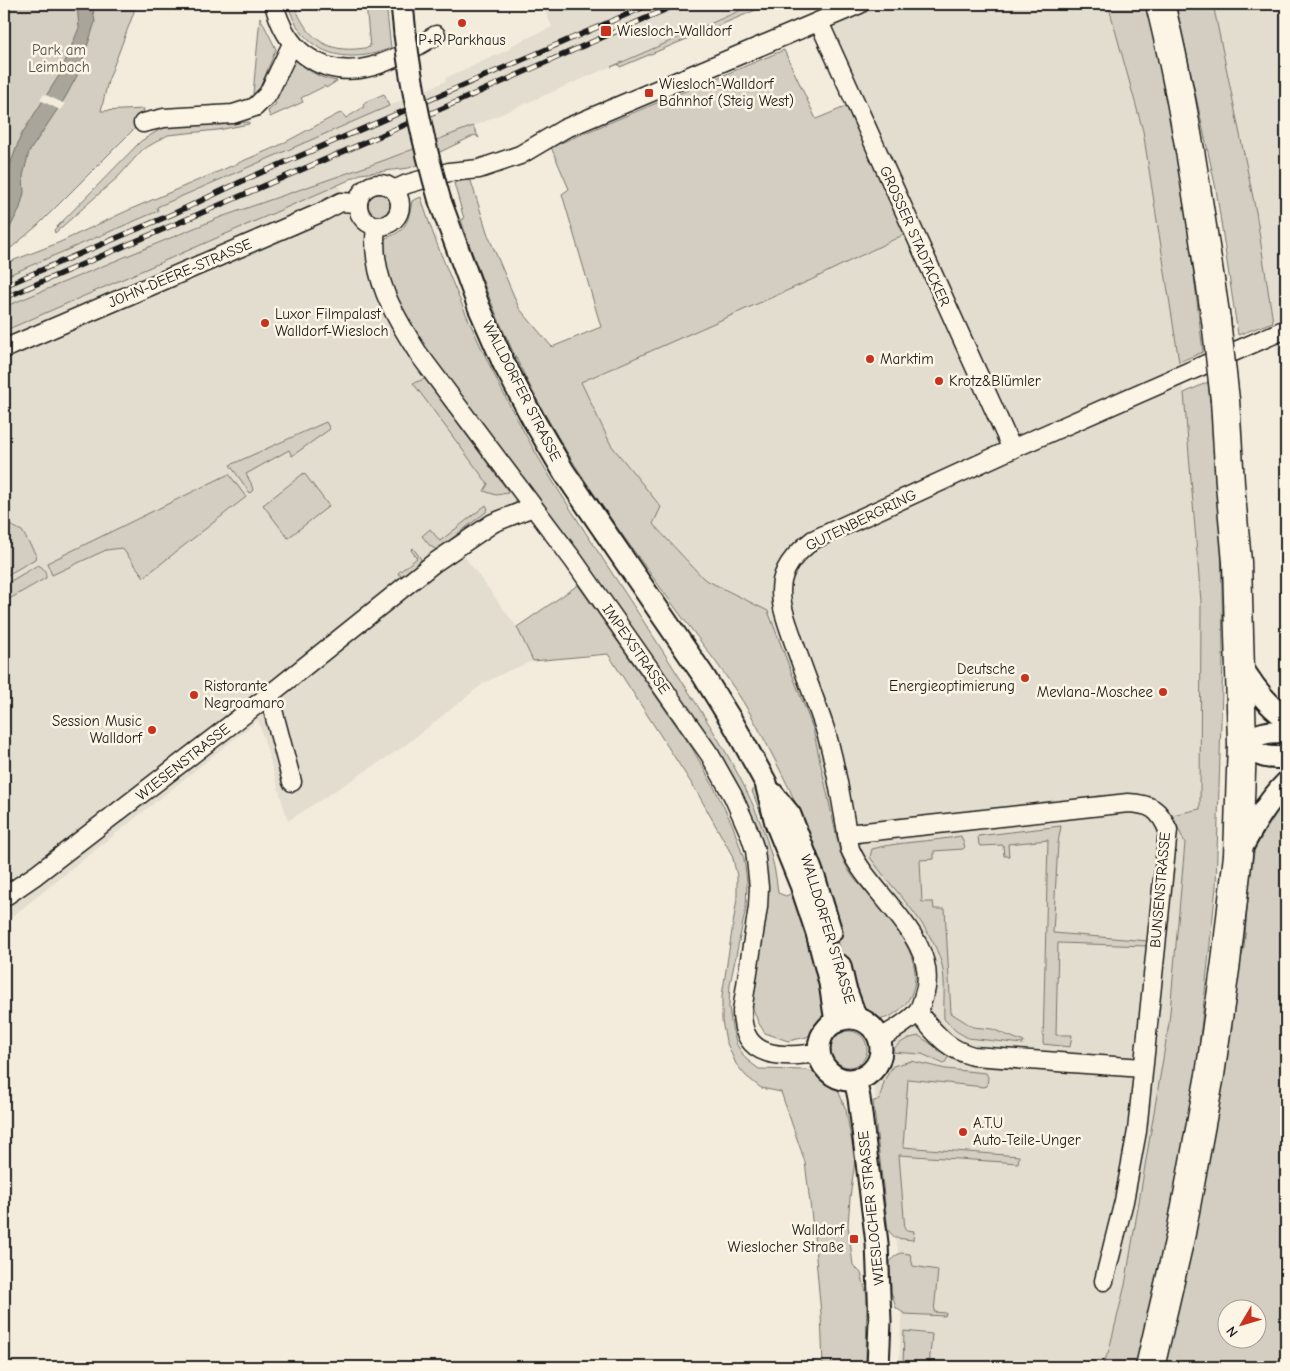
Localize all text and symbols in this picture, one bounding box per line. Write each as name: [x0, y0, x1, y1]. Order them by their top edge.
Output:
marker: P+R Parkhaus: [456, 17, 468, 29]
place label: Wiesloch-Walldorf: [617, 22, 732, 40]
marker: Wiesloch-Walldorf: [599, 24, 613, 38]
place label: P+R Parkhaus: [418, 31, 506, 49]
park label: Park am Leimbach: [28, 41, 90, 76]
place label: Wiesloch-Walldorf Bahnhof (Steig West): [659, 75, 794, 110]
marker: Wiesloch-Walldorf Bahnhof (Steig West): [643, 87, 655, 99]
street label: GROSSER STADTACKER: [876, 163, 954, 309]
street label: JOHN-DEERE-STRASSE: [106, 235, 254, 311]
place label: Luxor Filmpalast Walldorf-Wiesloch: [275, 305, 389, 340]
marker: Luxor Filmpalast Walldorf-Wiesloch: [259, 317, 271, 329]
street label: WALLDORFER STRASSE: [479, 318, 565, 464]
place label: Marktim: [880, 350, 934, 368]
marker: Marktim: [864, 353, 876, 365]
place label: Krotz&Blümler: [949, 372, 1041, 390]
marker: Krotz&Blümler: [933, 375, 945, 387]
street label: GUTENBERGRING: [803, 485, 920, 555]
street label: IMPEXSTRASSE: [598, 601, 674, 697]
place label: Deutsche Energieoptimierung: [889, 660, 1015, 695]
marker: Deutsche Energieoptimierung: [1019, 672, 1031, 684]
place label: Ristorante Negroamaro: [204, 677, 285, 712]
place label: Mevlana-Moschee: [1037, 683, 1153, 701]
marker: Mevlana-Moschee: [1157, 686, 1169, 698]
marker: Ristorante Negroamaro: [188, 689, 200, 701]
place label: Session Music Walldorf: [52, 712, 143, 747]
street label: WIESENSTRASSE: [132, 720, 234, 804]
marker: Session Music Walldorf: [146, 724, 158, 736]
street label: BUNSENSTRASSE: [1146, 831, 1174, 949]
street label: WALLDORFER STRASSE: [797, 852, 859, 1006]
place label: A.T.U Auto-Teile-Unger: [973, 1114, 1081, 1149]
marker: A.T.U Auto-Teile-Unger: [957, 1126, 969, 1138]
street label: WIESLOCHER STRASSE: [854, 1130, 888, 1286]
place label: Walldorf Wieslocher Straße: [727, 1221, 845, 1256]
marker: Walldorf Wieslocher Straße: [848, 1233, 860, 1245]
north arrow: [1218, 1298, 1268, 1348]
text: N: [1223, 1323, 1242, 1341]

